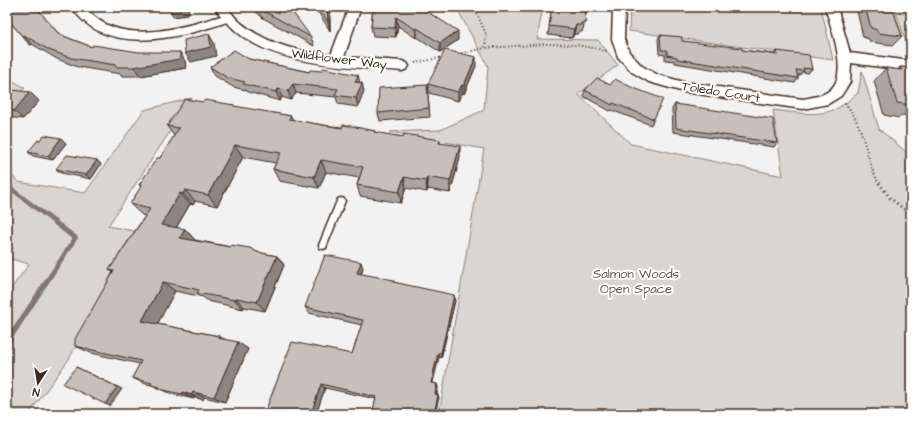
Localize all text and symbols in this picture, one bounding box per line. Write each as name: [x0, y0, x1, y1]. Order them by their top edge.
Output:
street label: Wildflower Way: [290, 44, 388, 75]
street label: Toledo Court: [680, 77, 762, 107]
park label: Salmon Woods Open Space: [593, 265, 680, 298]
north arrow: [18, 363, 58, 403]
text: N: [31, 384, 41, 400]

